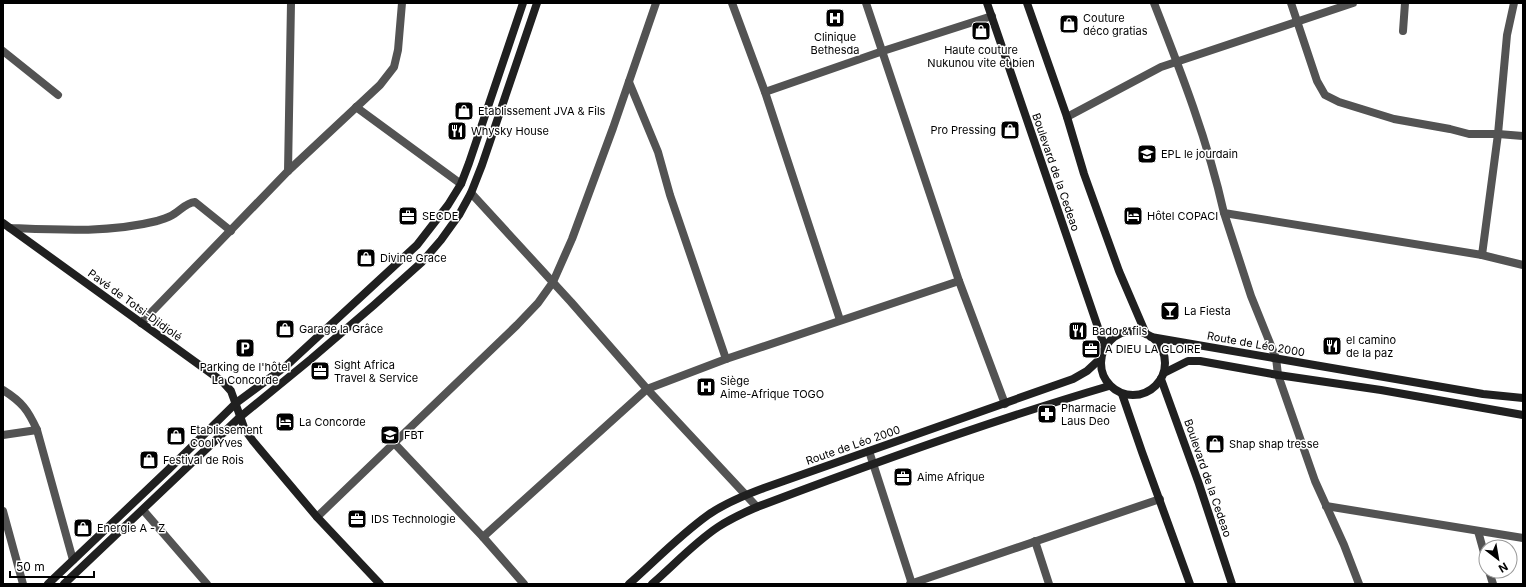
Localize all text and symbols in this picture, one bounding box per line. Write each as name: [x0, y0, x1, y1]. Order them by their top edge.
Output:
hospital icon: Clinique Bethesda: [824, 7, 846, 29]
place label: Couture déco gratias: [1083, 11, 1148, 38]
shop icon: Couture déco gratias: [1058, 13, 1080, 35]
shop icon: Haute couture Nukunou vite et bien: [970, 20, 992, 42]
place label: Clinique Bethesda: [811, 30, 859, 57]
place label: Haute couture Nukunou vite et bien: [927, 43, 1035, 70]
shop icon: Etablissement JVA & Fils: [453, 100, 475, 122]
place label: Etablissement JVA & Fils: [478, 104, 606, 118]
street label: Boulevard de la Cedeao: [1029, 111, 1083, 233]
shop icon: Pro Pressing: [999, 119, 1021, 141]
restaurant icon: Whysky House: [446, 120, 468, 142]
place label: Pro Pressing: [930, 123, 996, 137]
place label: Whysky House: [471, 124, 549, 138]
school or university icon: EPL le jourdain: [1136, 143, 1158, 165]
place label: EPL le jourdain: [1161, 147, 1238, 161]
office icon: SECDE: [397, 205, 419, 227]
hotel icon: Hôtel COPACI: [1122, 205, 1144, 227]
place label: SECDE: [422, 209, 458, 223]
place label: Hôtel COPACI: [1147, 209, 1218, 223]
shop icon: Divine Grace: [355, 247, 377, 269]
place label: Divine Grace: [380, 251, 447, 265]
street label: Pavé de Totsi-Djidjolé: [85, 266, 185, 344]
bar icon: La Fiesta: [1159, 300, 1181, 322]
place label: La Fiesta: [1184, 304, 1231, 318]
shop icon: Garage la Grâce: [274, 318, 296, 340]
restaurant icon: Bado & fils: [1067, 320, 1089, 342]
place label: Garage la Grâce: [299, 322, 383, 336]
place label: Bado & fils: [1092, 324, 1147, 338]
street label: Route de Léo 2000: [1206, 329, 1306, 360]
place label: el camino de la paz: [1346, 333, 1397, 360]
restaurant icon: el camino de la paz: [1321, 335, 1343, 357]
parking icon: Parking de l'hôtel La Concorde: [234, 337, 256, 359]
office icon: A DIEU LA GLOIRE: [1080, 338, 1102, 360]
place label: A DIEU LA GLOIRE: [1105, 342, 1201, 356]
place label: Sight Africa Travel & Service: [334, 358, 418, 385]
place label: Parking de l'hôtel La Concorde: [200, 360, 290, 387]
office icon: Sight Africa Travel & Service: [309, 360, 331, 382]
place label: Siège Aime-Afrique TOGO: [720, 374, 824, 401]
hospital icon: Siège Aime-Afrique TOGO: [695, 376, 717, 398]
place label: Pharmacie Laus Deo: [1061, 401, 1116, 428]
pharmacy icon: Pharmacie Laus Deo: [1036, 403, 1058, 425]
hotel icon: La Concorde: [274, 411, 296, 433]
place label: La Concorde: [299, 415, 366, 429]
street label: Boulevard de la Cedeao: [1181, 417, 1235, 539]
street label: Route de Léo 2000: [804, 422, 902, 468]
place label: Etablissement Cool Yves: [190, 423, 263, 450]
school or university icon: FBT: [379, 424, 401, 446]
shop icon: Etablissement Cool Yves: [165, 425, 187, 447]
place label: FBT: [404, 428, 424, 442]
shop icon: Shap shap tresse: [1204, 433, 1226, 455]
place label: Shap shap tresse: [1229, 437, 1319, 451]
shop icon: Festival de Rois: [138, 449, 160, 471]
place label: Festival de Rois: [163, 453, 244, 467]
office icon: Aime Afrique: [892, 466, 914, 488]
place label: Aime Afrique: [917, 470, 985, 484]
office icon: IDS Technologie: [346, 508, 368, 530]
place label: IDS Technologie: [371, 512, 456, 526]
shop icon: Energie A - Z: [72, 517, 94, 539]
place label: Energie A - Z: [97, 521, 165, 535]
north arrow: [1478, 539, 1518, 579]
scale bar: [10, 553, 94, 579]
text: 50 m: [16, 559, 45, 574]
text: N: [1496, 559, 1510, 576]

